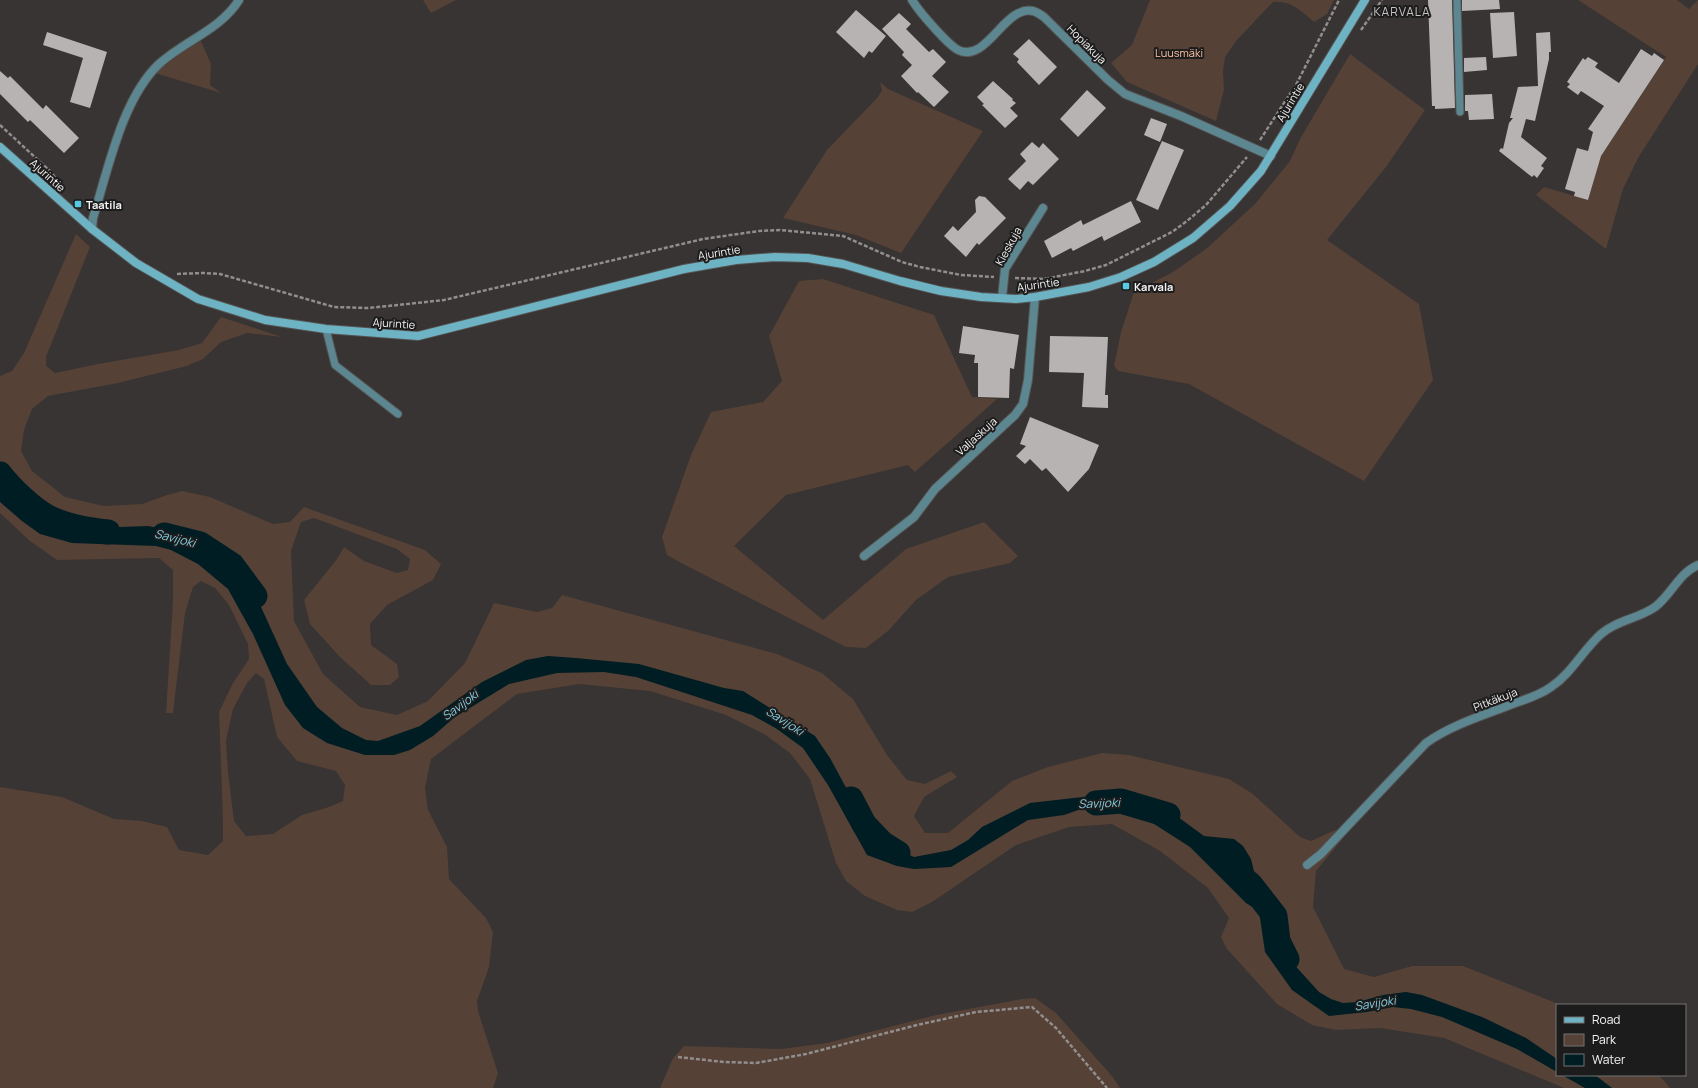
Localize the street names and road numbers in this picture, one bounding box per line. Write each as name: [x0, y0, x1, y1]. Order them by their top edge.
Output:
street label: Hopiakuja: [1064, 21, 1110, 67]
street label: Ajurintie: [1273, 79, 1308, 124]
street label: Ajurintie: [27, 155, 69, 195]
street label: Kieskuja: [991, 224, 1025, 268]
street label: Ajurintie: [697, 241, 742, 263]
street label: Ajurintie: [1016, 274, 1061, 294]
street label: Ajurintie: [372, 314, 416, 332]
street label: Valjaskuja: [952, 414, 1000, 458]
street label: Pitkäkuja: [1471, 684, 1519, 714]

